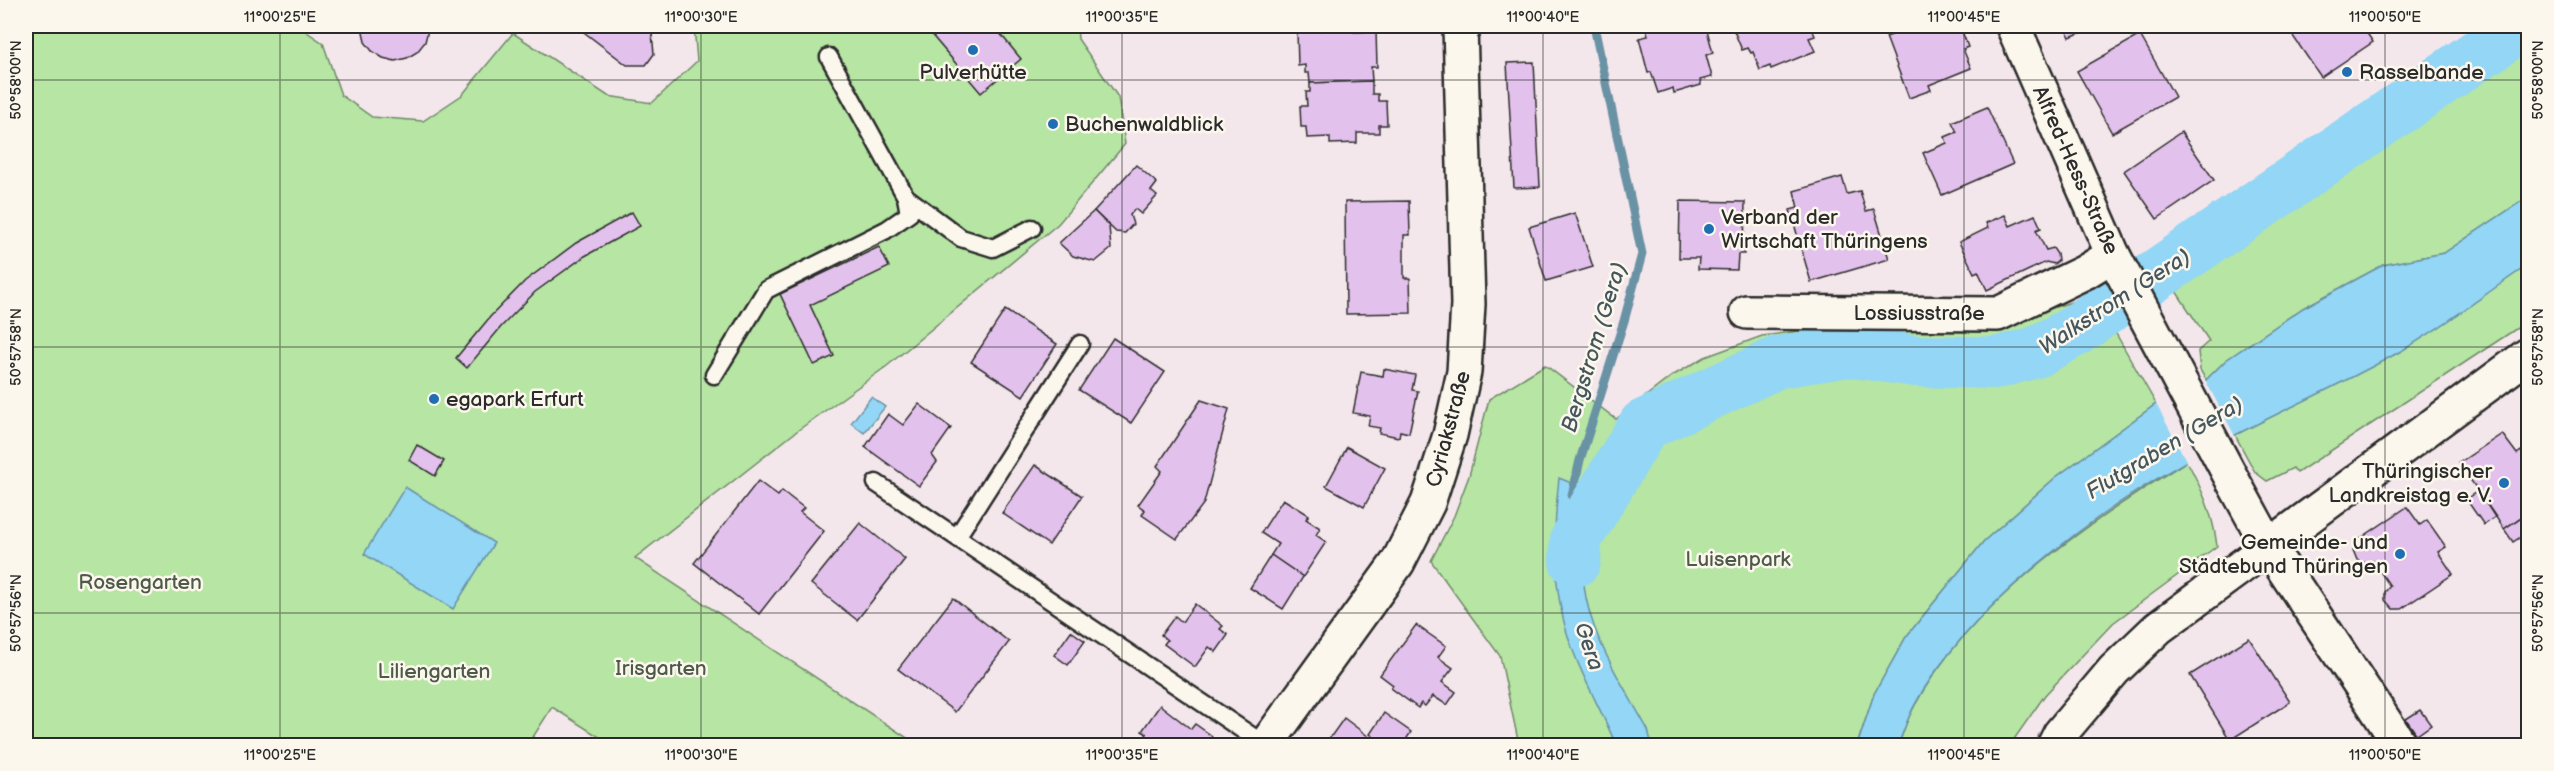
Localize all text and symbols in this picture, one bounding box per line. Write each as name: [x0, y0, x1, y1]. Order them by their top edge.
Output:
text: 11°00'25"E: [244, 8, 316, 27]
text: 11°00'30"E: [664, 8, 738, 27]
text: 11°00'35"E: [1086, 8, 1159, 27]
text: 11°00'40"E: [1507, 8, 1580, 27]
text: 11°00'45"E: [1928, 8, 2000, 27]
text: 11°00'50"E: [2349, 8, 2421, 27]
text: 50°58'00"N: [7, 40, 26, 120]
text: 50°58'00"N: [2529, 40, 2548, 120]
marker: Pulverhütte: [966, 43, 980, 57]
place label: Pulverhütte: [919, 60, 1027, 85]
place label: Rasselbande: [2359, 60, 2484, 85]
marker: Rasselbande: [2340, 65, 2354, 79]
street label: Alfred-Hess-Straße: [2027, 82, 2124, 258]
place label: Buchenwaldblick: [1065, 112, 1224, 137]
marker: Buchenwaldblick: [1046, 117, 1060, 131]
place label: Verband der Wirtschaft Thüringens: [1721, 205, 1928, 254]
marker: Verband der Wirtschaft Thüringens: [1702, 222, 1716, 236]
water label: Walkstrom (Gera): [2034, 243, 2196, 361]
water label: Bergstrom (Gera): [1556, 259, 1633, 436]
street label: Lossiusstraße: [1853, 301, 1985, 326]
text: 50°57'58"N: [7, 308, 26, 386]
text: 50°57'58"N: [2529, 308, 2548, 386]
street label: Cyriakstraße: [1421, 368, 1476, 490]
place label: egapark Erfurt: [446, 387, 584, 412]
water label: Flutgraben (Gera): [2081, 391, 2248, 506]
marker: egapark Erfurt: [427, 392, 441, 406]
place label: Thüringischer Landkreistag e. V.: [2329, 459, 2492, 508]
marker: Thüringischer Landkreistag e. V.: [2497, 476, 2511, 490]
place label: Gemeinde- und Städtebund Thüringen: [2179, 530, 2388, 579]
park label: Luisenpark: [1685, 547, 1791, 572]
marker: Gemeinde- und Städtebund Thüringen: [2393, 547, 2407, 561]
park label: Rosengarten: [78, 570, 202, 595]
text: 50°57'56"N: [7, 574, 26, 652]
text: 50°57'56"N: [2529, 574, 2548, 652]
water label: Gera: [1568, 619, 1609, 674]
park label: Irisgarten: [615, 656, 707, 681]
park label: Liliengarten: [378, 659, 490, 684]
text: 11°00'25"E: [244, 746, 316, 765]
text: 11°00'30"E: [664, 746, 738, 765]
text: 11°00'35"E: [1086, 746, 1159, 765]
text: 11°00'40"E: [1507, 746, 1580, 765]
text: 11°00'45"E: [1928, 746, 2000, 765]
text: 11°00'50"E: [2349, 746, 2421, 765]

